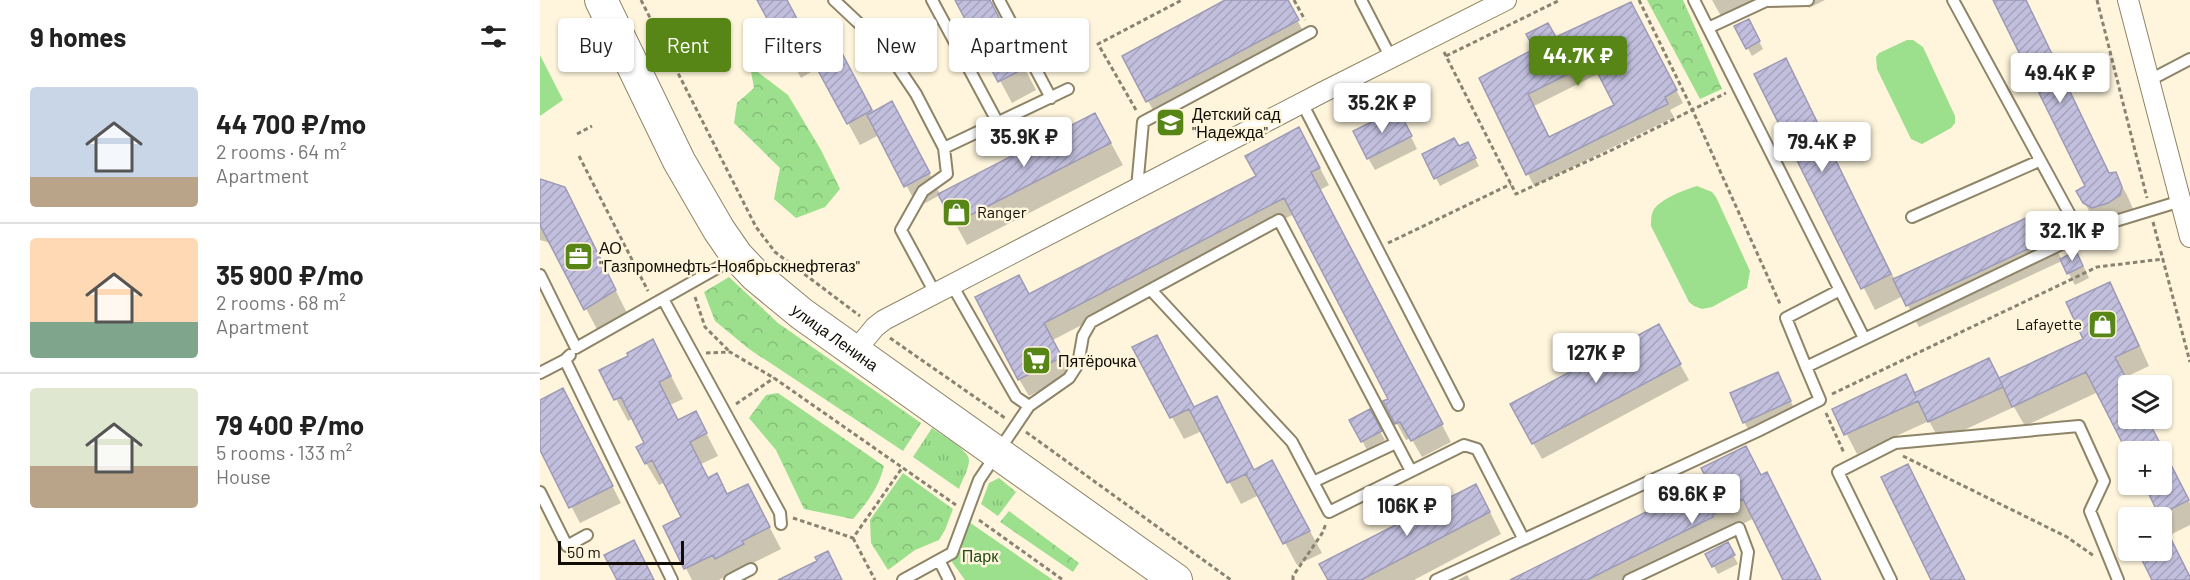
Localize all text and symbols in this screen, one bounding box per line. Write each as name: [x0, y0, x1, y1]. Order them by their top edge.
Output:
chip: Buy: [558, 18, 634, 72]
chip: Rent: [646, 18, 731, 72]
chip: Filters: [743, 18, 843, 72]
chip: New: [855, 18, 937, 72]
chip: Apartment: [949, 18, 1089, 72]
icon: filters: [477, 20, 510, 53]
text: 9 homes: [30, 21, 126, 52]
pin: 44.7K ₽: [1523, 36, 1633, 87]
text: 44.7K ₽: [1543, 43, 1613, 67]
pin: 49.4K ₽: [2005, 53, 2115, 104]
text: 49.4K ₽: [2025, 60, 2095, 84]
pin: 35.2K ₽: [1327, 83, 1437, 134]
text: 35.2K ₽: [1348, 90, 1416, 114]
place label: Детский сад "Надежда": [1192, 104, 1281, 141]
school or university icon: Детский сад "Надежда": [1155, 107, 1187, 139]
text: 44 700 ₽/mo: [216, 108, 366, 139]
icon: home: [78, 111, 150, 183]
pin: 35.9K ₽: [969, 117, 1079, 168]
pin: 79.4K ₽: [1767, 122, 1877, 173]
text: 35.9K ₽: [990, 124, 1058, 148]
text: 79.4K ₽: [1788, 129, 1856, 153]
text: 2 rooms · 64 m²: [216, 139, 346, 163]
text: Apartment: [216, 163, 309, 187]
shop icon: Ranger: [940, 196, 972, 228]
place label: Ranger: [977, 202, 1027, 221]
pin: 32.1K ₽: [2017, 211, 2127, 262]
text: 32.1K ₽: [2039, 218, 2105, 242]
place label: АО "Газпромнефть-Ноябрьскнефтегаз": [599, 238, 860, 275]
office icon: АО "Газпромнефть-Ноябрьскнефтегаз": [562, 241, 594, 273]
text: 35 900 ₽/mo: [216, 259, 364, 290]
icon: home: [78, 262, 150, 334]
text: 2 rooms · 68 m²: [216, 290, 346, 314]
street label: улица Ленина: [788, 300, 882, 374]
shop icon: Lafayette: [2087, 308, 2119, 340]
text: Apartment: [216, 314, 309, 338]
place label: Lafayette: [2016, 314, 2082, 333]
pin: 127K ₽: [1547, 333, 1645, 384]
text: 127K ₽: [1567, 340, 1625, 364]
supermarket icon: Пятёрочка: [1021, 345, 1053, 377]
place label: Пятёрочка: [1058, 351, 1137, 370]
map controls: [2118, 375, 2172, 561]
button: layers: [2118, 375, 2172, 429]
text: 79 400 ₽/mo: [216, 409, 364, 440]
icon: home: [78, 412, 150, 484]
text: 5 rooms · 133 m²: [216, 440, 352, 464]
button: +: [2118, 441, 2172, 495]
text: House: [216, 464, 271, 488]
pin: 69.6K ₽: [1637, 474, 1747, 525]
text: 69.6K ₽: [1658, 481, 1726, 505]
pin: 106K ₽: [1358, 486, 1456, 537]
text: 106K ₽: [1377, 493, 1437, 517]
button: −: [2118, 507, 2172, 561]
scale bar: [558, 538, 684, 566]
text: 50 m: [567, 542, 601, 561]
park label: Парк: [962, 546, 999, 565]

